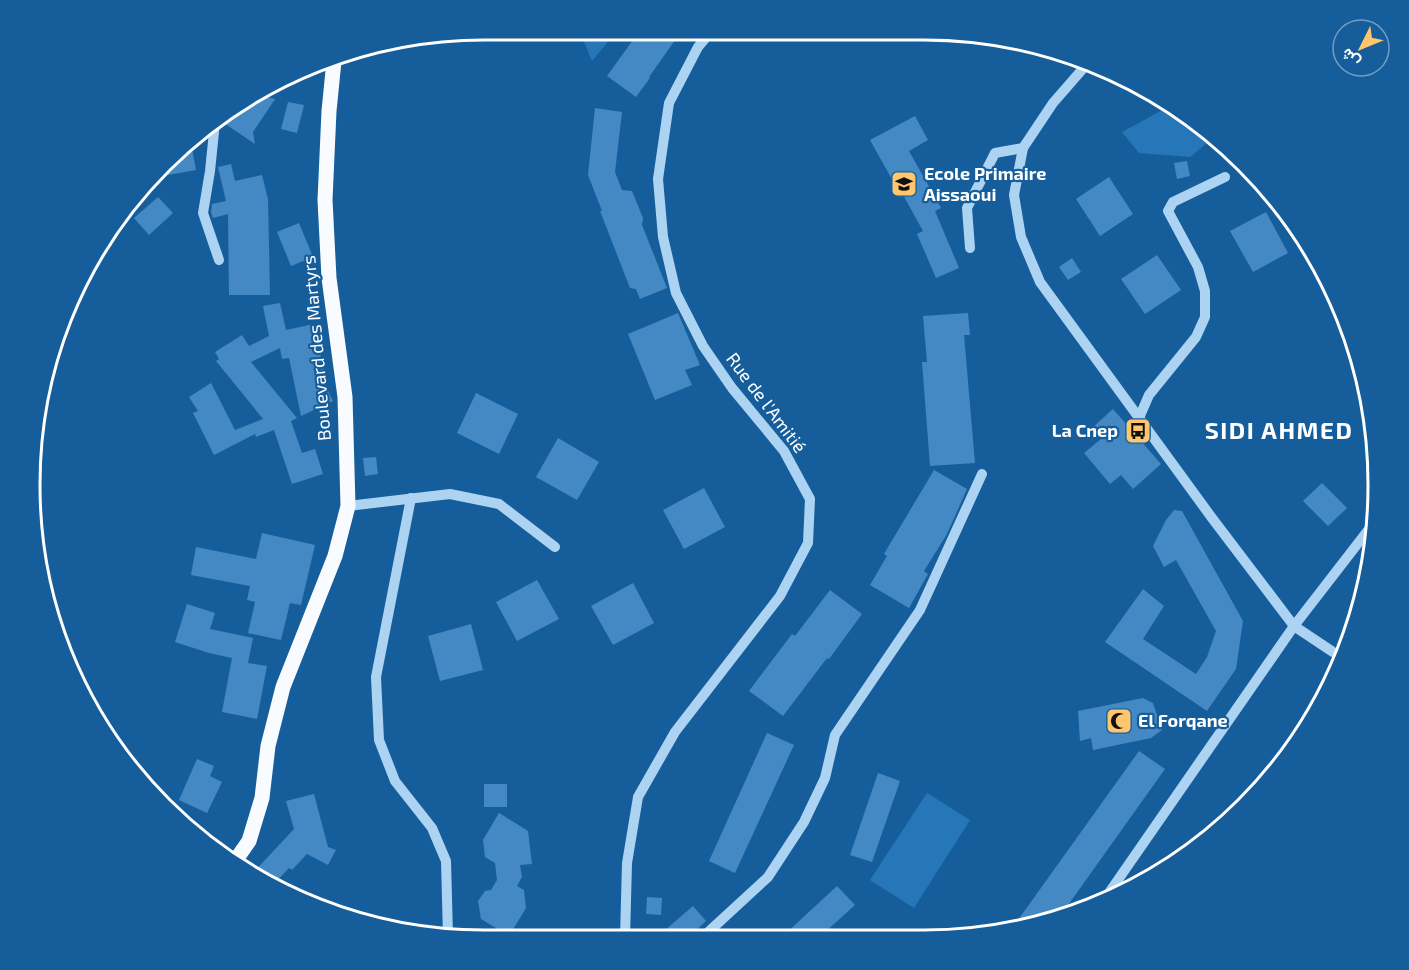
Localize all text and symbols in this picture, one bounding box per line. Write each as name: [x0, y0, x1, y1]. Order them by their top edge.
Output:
north arrow: [1331, 18, 1391, 78]
text: ش: [1336, 44, 1364, 72]
place label: Ecole Primaire Aissaoui: [924, 162, 1047, 205]
school or university icon: Ecole Primaire Aissaoui: [889, 169, 919, 199]
street label: Boulevard des Martyrs: [297, 254, 335, 442]
street label: Rue de l'Amitié: [722, 348, 812, 457]
district label: SIDI AHMED: [1205, 415, 1353, 444]
bus stop icon: La Cnep: [1123, 416, 1153, 446]
place label: La Cnep: [1052, 419, 1118, 441]
mosque icon: El Forqane: [1104, 706, 1134, 736]
place label: El Forqane: [1138, 709, 1228, 731]

